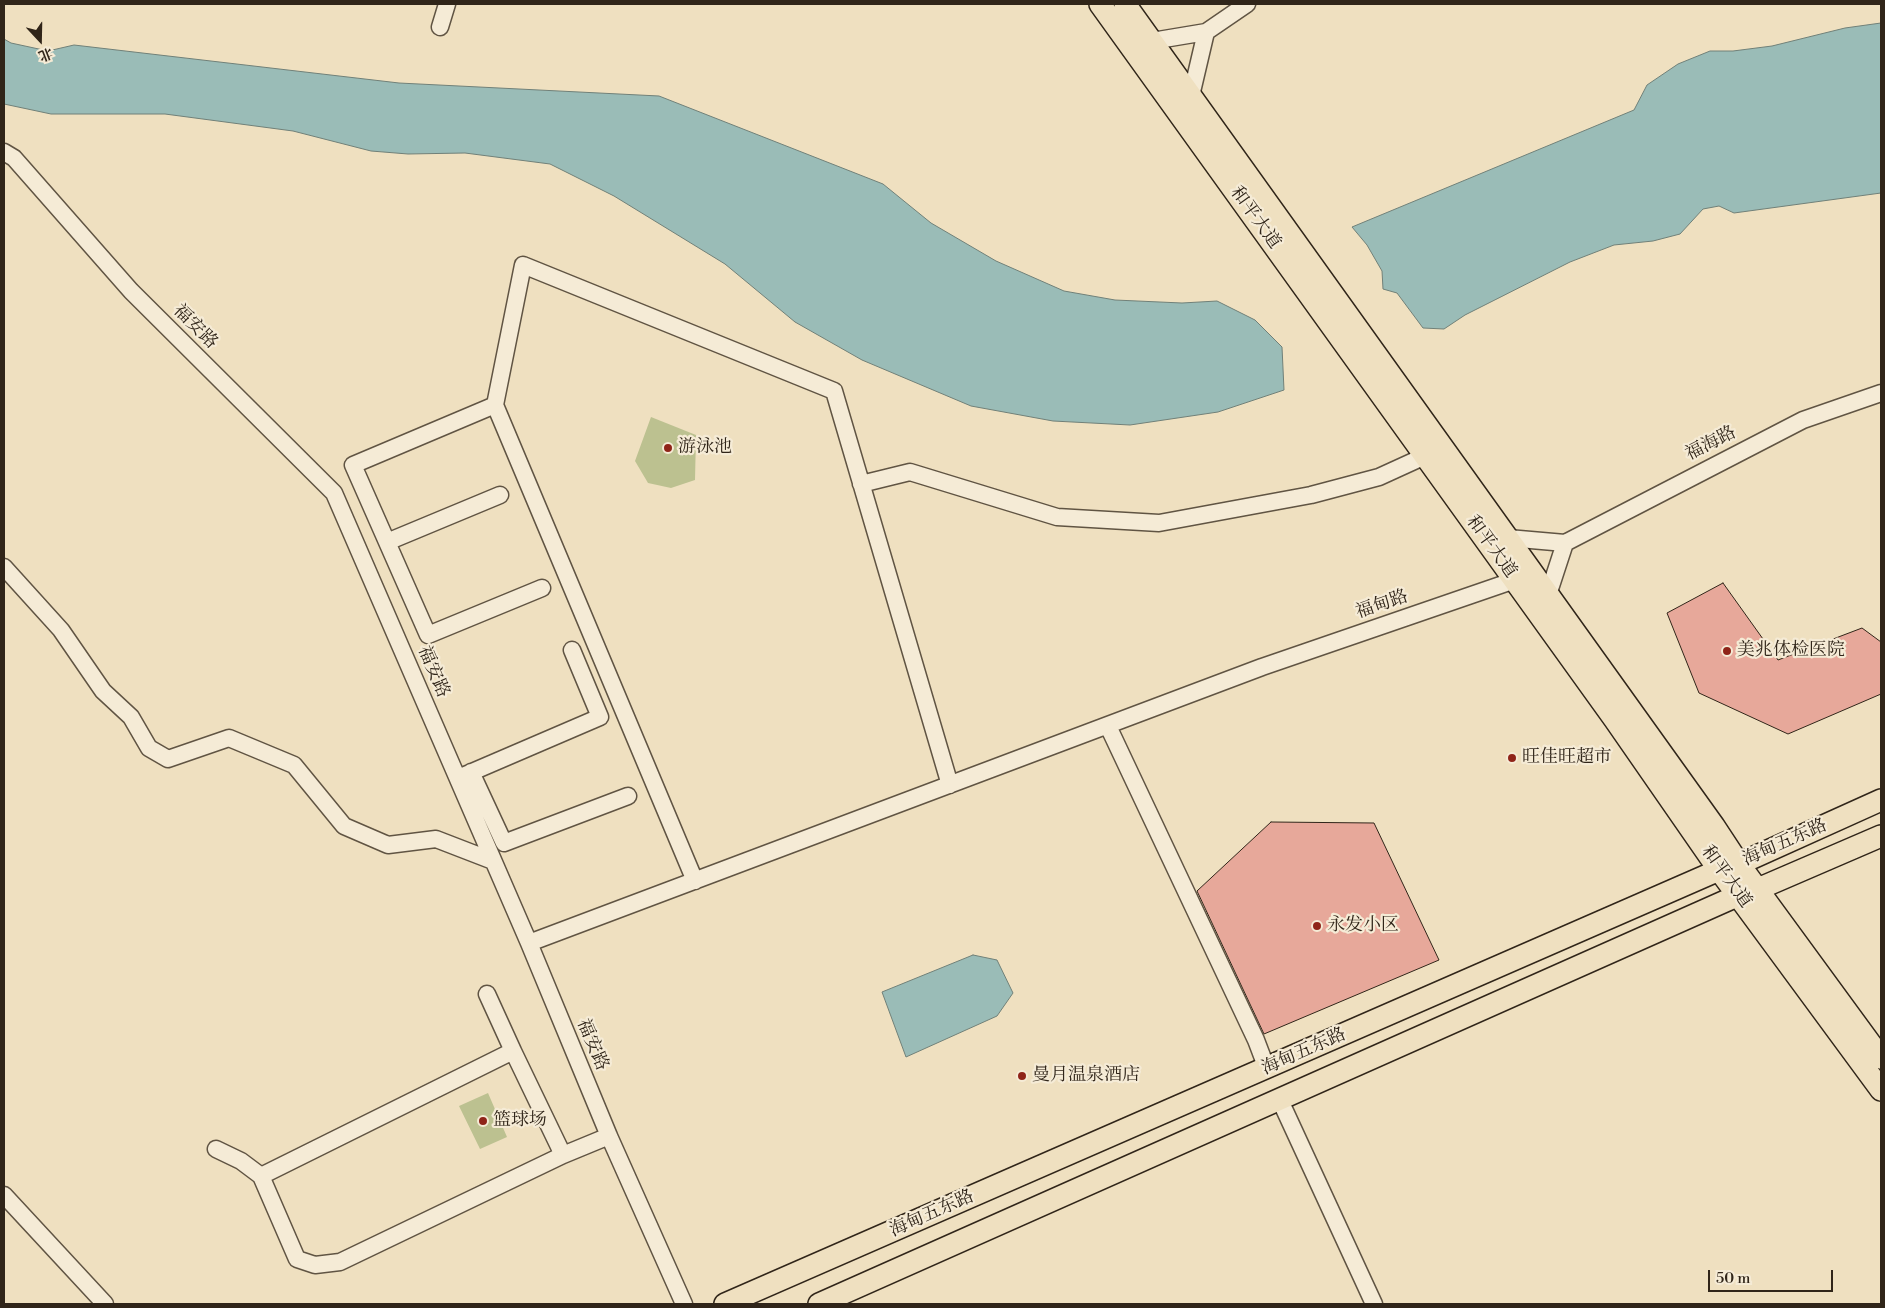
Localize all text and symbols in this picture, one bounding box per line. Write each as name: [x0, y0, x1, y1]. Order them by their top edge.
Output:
north arrow: [15, 15, 65, 65]
text: 北: [36, 43, 55, 65]
street label: 和平大道: [1225, 183, 1285, 253]
street label: 福安路: [168, 300, 222, 354]
street label: 福海路: [1682, 422, 1740, 466]
place label: 游泳池: [678, 437, 732, 459]
marker: 游泳池: [662, 442, 674, 454]
street label: 和平大道: [1461, 512, 1521, 582]
street label: 福甸路: [1353, 586, 1411, 624]
place label: 美兆体检医院: [1737, 640, 1845, 662]
street label: 福安路: [413, 643, 453, 701]
marker: 美兆体检医院: [1721, 645, 1733, 657]
place label: 旺佳旺超市: [1522, 747, 1612, 769]
marker: 旺佳旺超市: [1506, 752, 1518, 764]
street label: 海甸五东路: [1739, 815, 1831, 871]
street label: 和平大道: [1696, 842, 1756, 912]
place label: 永发小区: [1327, 915, 1399, 937]
marker: 永发小区: [1311, 920, 1323, 932]
street label: 福安路: [572, 1016, 612, 1074]
street label: 海甸五东路: [1258, 1024, 1350, 1080]
place label: 曼月温泉酒店: [1032, 1065, 1140, 1087]
marker: 曼月温泉酒店: [1016, 1070, 1028, 1082]
place label: 篮球场: [493, 1110, 547, 1132]
marker: 篮球场: [477, 1115, 489, 1127]
street label: 海甸五东路: [886, 1186, 978, 1242]
scale bar: [1710, 1260, 1835, 1292]
text: 50 m: [1716, 1269, 1750, 1288]

